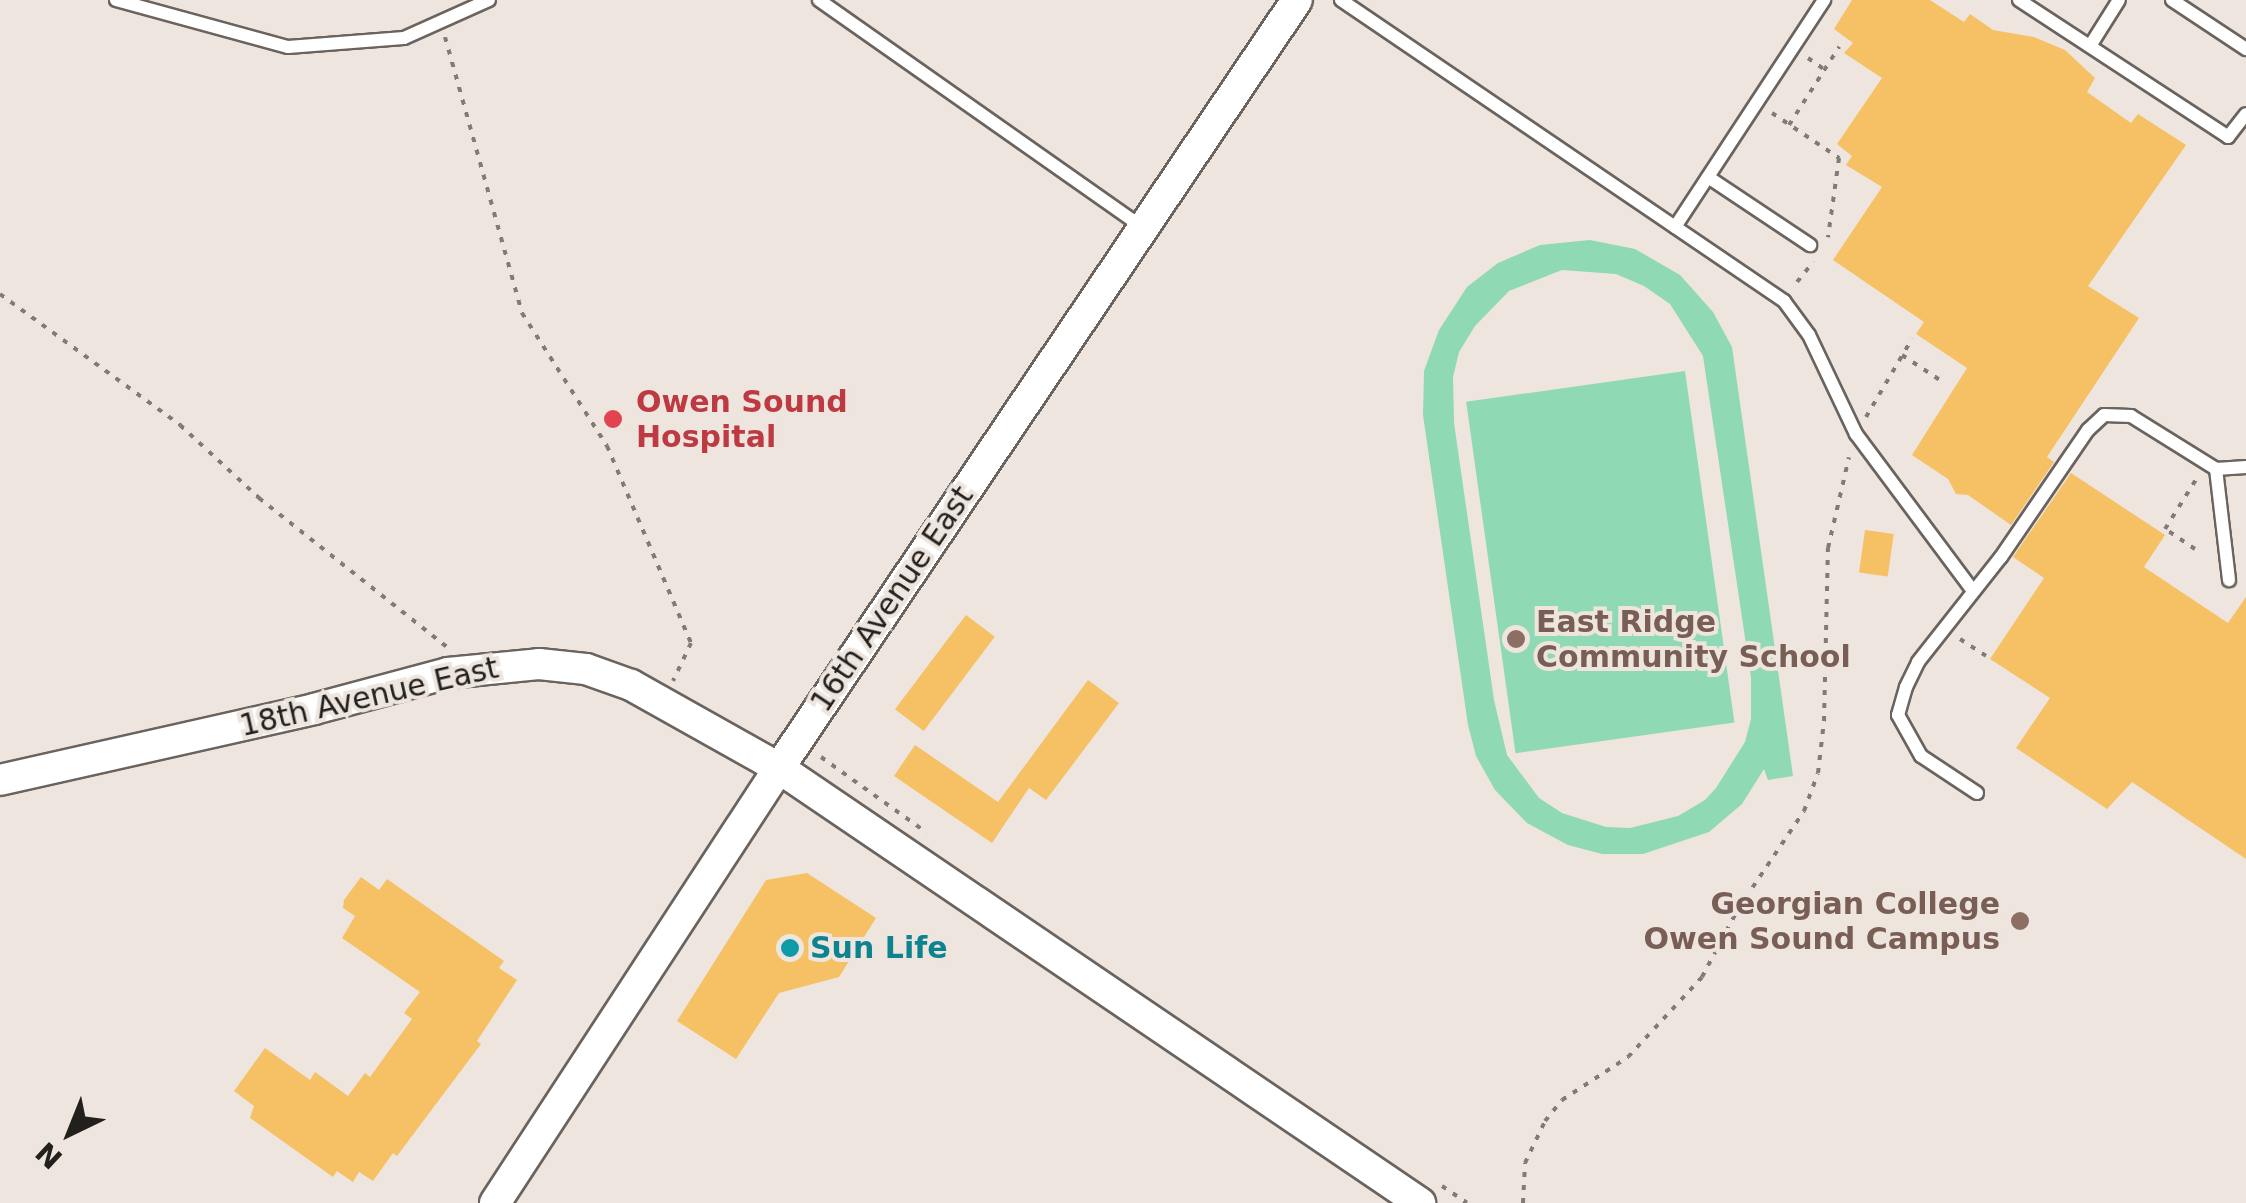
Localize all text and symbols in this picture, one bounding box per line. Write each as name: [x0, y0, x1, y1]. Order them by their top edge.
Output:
place label: Owen Sound Hospital: [636, 384, 848, 454]
marker: Owen Sound Hospital: [600, 406, 626, 432]
street label: 16th Avenue East: [803, 479, 981, 719]
place label: East Ridge Community School: [1536, 604, 1851, 674]
marker: East Ridge Community School: [1505, 628, 1527, 650]
street label: 18th Avenue East: [236, 650, 502, 744]
place label: Georgian College Owen Sound Campus: [1644, 886, 2000, 956]
marker: Georgian College Owen Sound Campus: [2009, 910, 2031, 932]
place label: Sun Life: [810, 930, 948, 966]
marker: Sun Life: [779, 937, 801, 959]
north arrow: [20, 1083, 120, 1183]
text: N: [29, 1135, 69, 1175]

